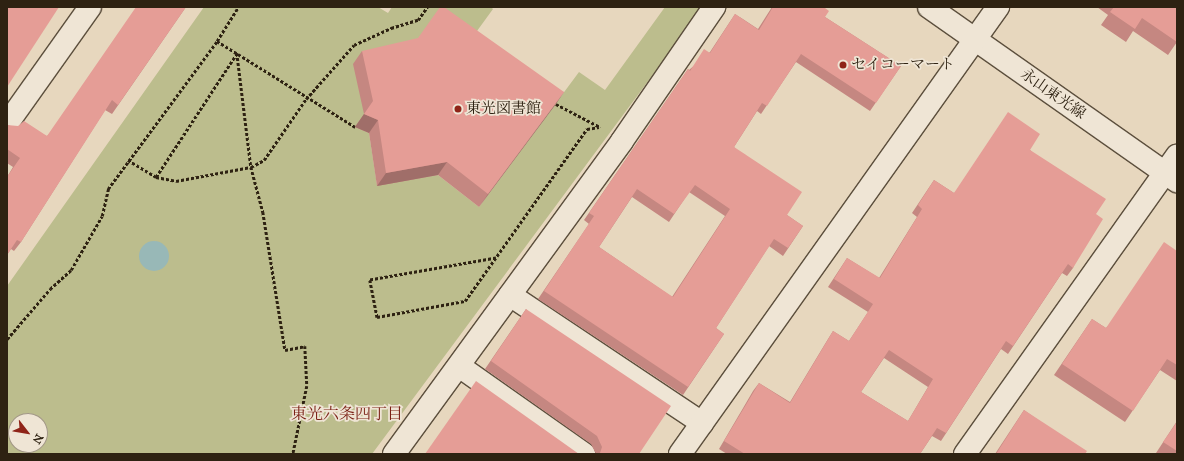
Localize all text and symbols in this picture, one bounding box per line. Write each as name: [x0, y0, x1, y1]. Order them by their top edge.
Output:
place label: セイコーマート: [851, 56, 956, 74]
marker: セイコーマート: [838, 60, 848, 70]
street label: 永山東光線: [1017, 65, 1089, 123]
place label: 東光図書館: [466, 100, 541, 118]
marker: 東光図書館: [453, 104, 463, 114]
district label: 東光六条四丁目: [291, 404, 403, 424]
north arrow: [8, 413, 48, 453]
text: N: [30, 432, 46, 446]

